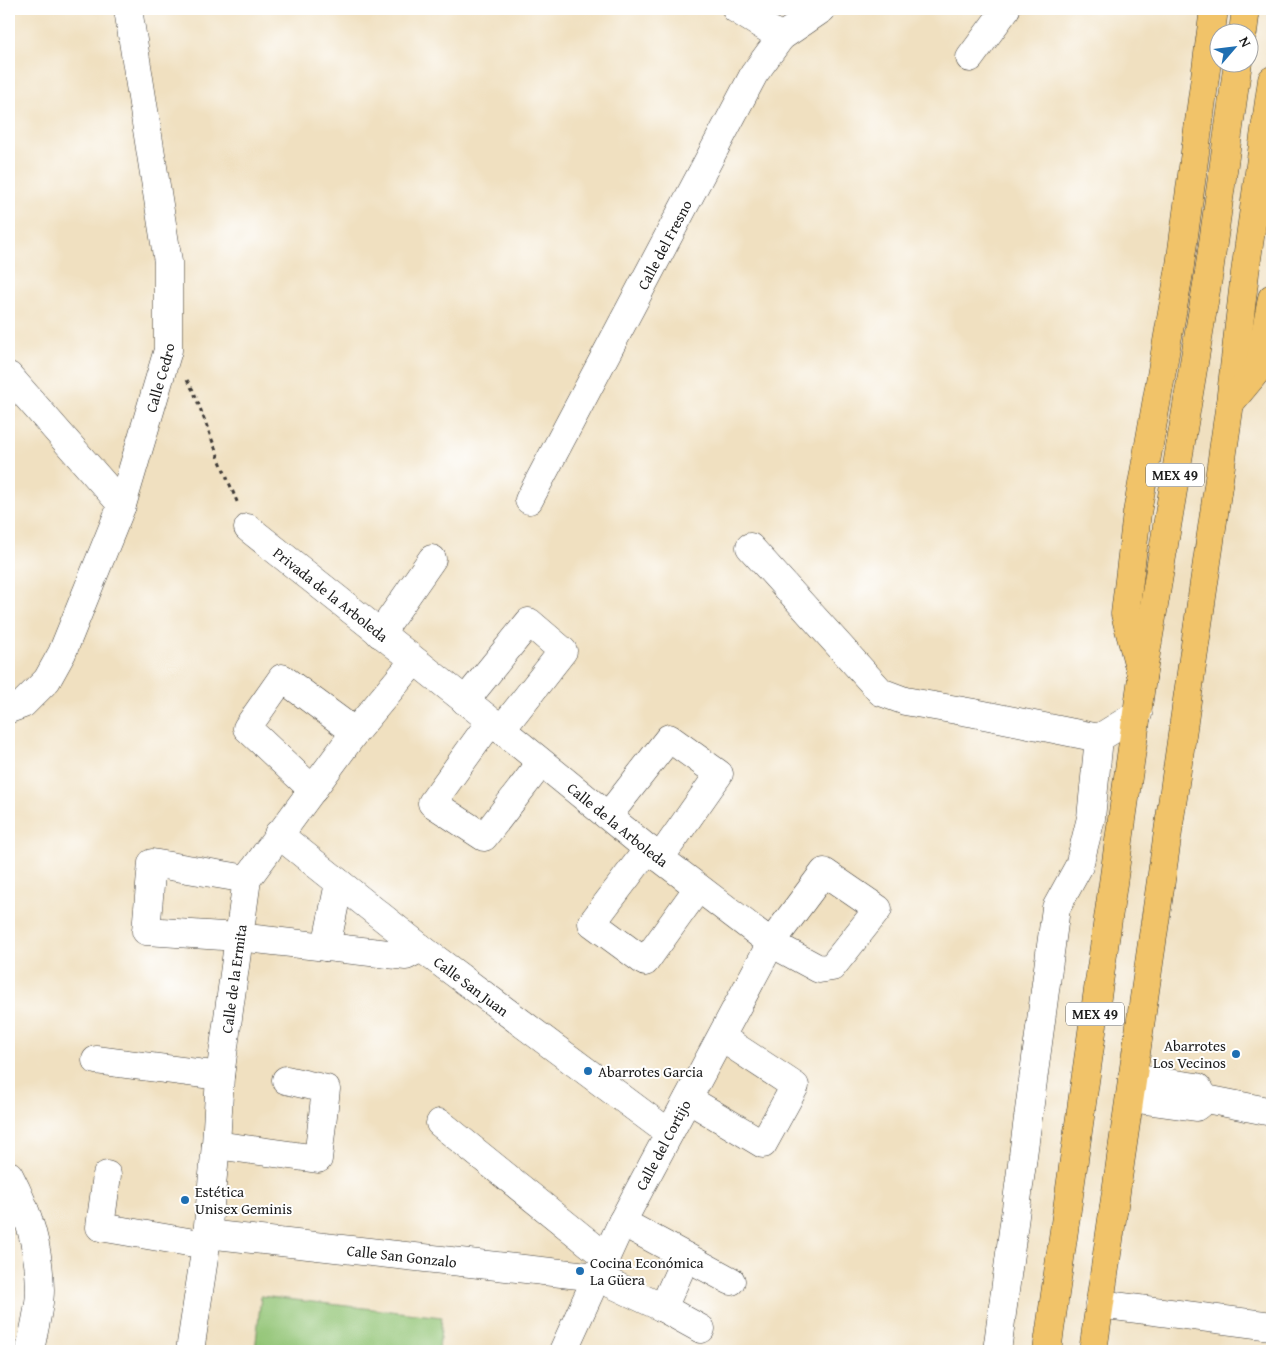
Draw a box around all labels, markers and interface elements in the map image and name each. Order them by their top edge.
north arrow [1208,22,1258,72]
text: N [1234,33,1257,51]
street label: Calle del Fresno [632,195,697,293]
street label: Calle Cedro [140,343,179,415]
road number: MEX 49 [1146,464,1204,486]
street label: Privada de la Arboleda [269,542,393,646]
street label: Calle de la Arboleda [563,777,673,871]
street label: Calle de la Ermita [215,923,251,1034]
street label: Calle San Juan [430,951,514,1021]
road number: MEX 49 [1066,1002,1124,1026]
place label: Abarrotes Los Vecinos [1153,1035,1226,1073]
marker: Abarrotes Los Vecinos [1230,1048,1242,1060]
place label: Abarrotes Garcia [598,1061,703,1082]
marker: Abarrotes Garcia [582,1065,594,1077]
street label: Calle del Cortijo [630,1096,696,1194]
place label: Estética Unisex Geminis [195,1181,292,1219]
marker: Estética Unisex Geminis [179,1194,191,1206]
street label: Calle San Gonzalo [346,1239,458,1272]
place label: Cocina Económica La Güera [590,1252,704,1290]
marker: Cocina Económica La Güera [574,1265,586,1277]

